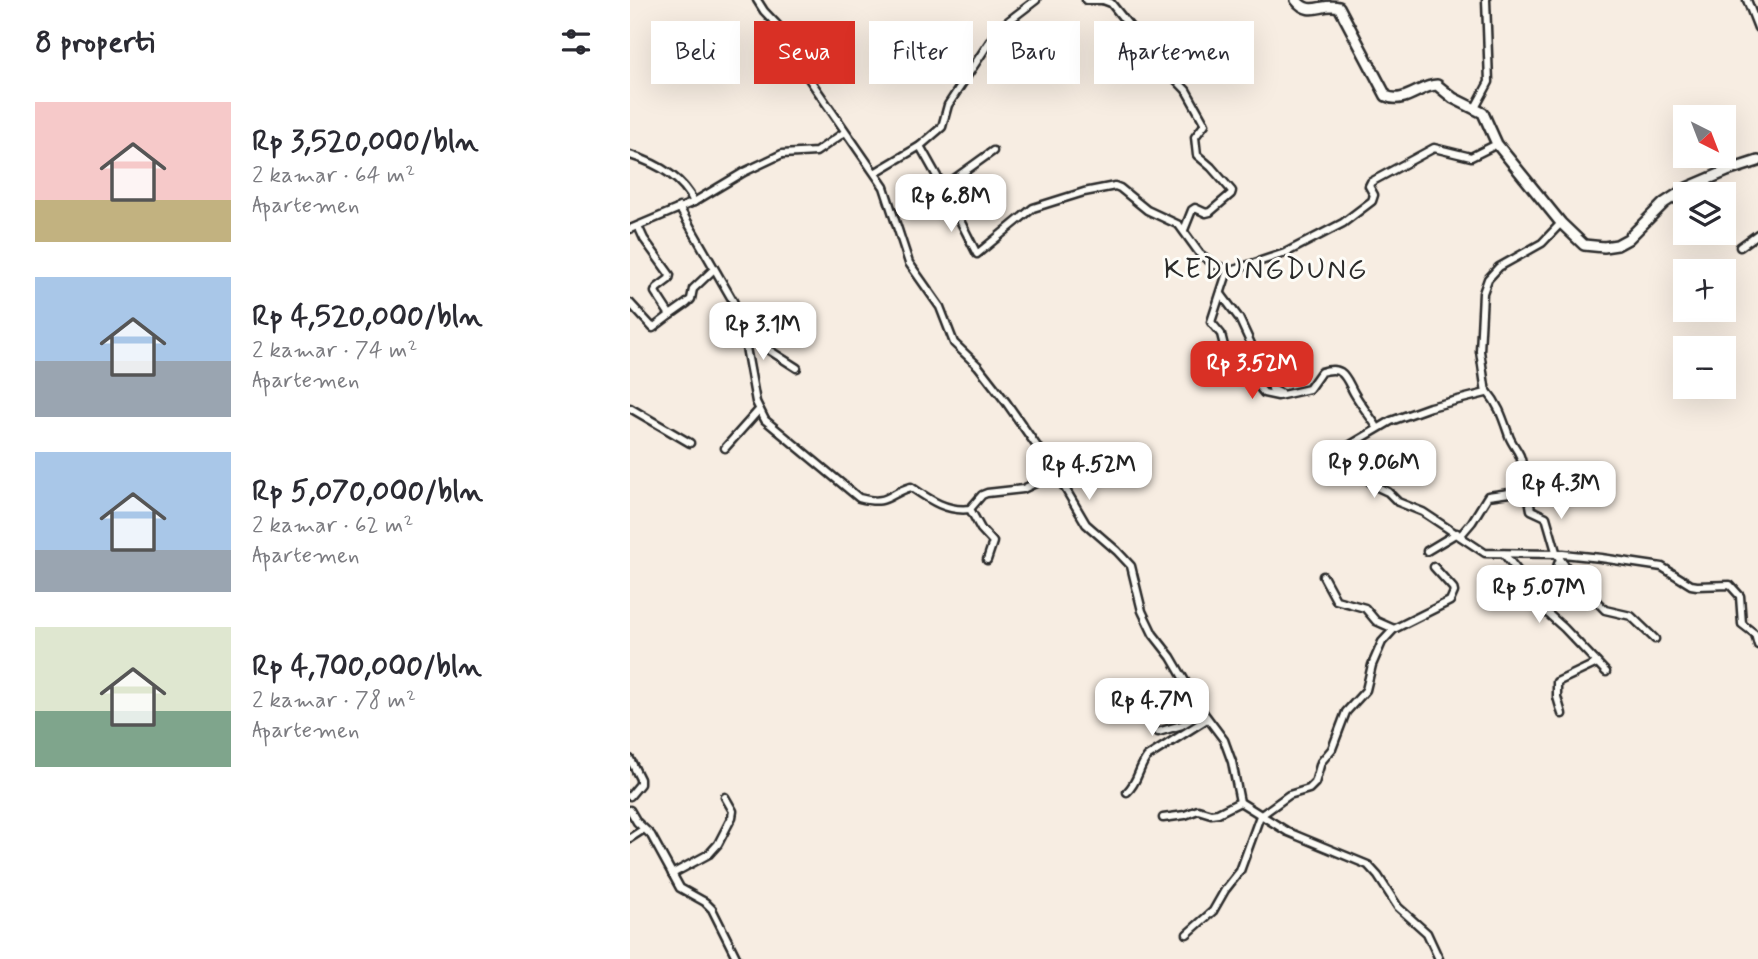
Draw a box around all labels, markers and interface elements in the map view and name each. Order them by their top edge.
chip: Beli [651,21,740,84]
chip: Sewa [754,21,855,84]
chip: Filter [869,21,973,84]
chip: Baru [987,21,1080,84]
chip: Apartemen [1094,21,1254,84]
text: 8 properti [35,23,155,62]
icon: filters [557,23,595,61]
north arrow [1673,105,1736,168]
map controls [1673,105,1736,399]
text: Rp 3,520,000/bln [252,122,479,161]
icon: home [91,130,175,214]
text: 2 kamar · 64 m² [252,161,415,191]
pin: Rp 6.8M [886,174,1016,234]
text: Rp 6.8M [911,182,991,212]
button: layers [1673,182,1736,245]
text: Apartemen [252,191,360,221]
district label: KEDUNGDUNG [1164,252,1368,289]
button: + [1673,259,1736,322]
text: Rp 4,520,000/bln [252,297,482,336]
pin: Rp 3.1M [698,302,828,362]
icon: home [91,305,175,389]
text: Rp 3.1M [725,310,801,340]
text: 2 kamar · 74 m² [252,336,417,366]
button: − [1673,336,1736,399]
pin: Rp 3.52M [1180,342,1324,401]
text: Rp 3.52M [1207,349,1298,379]
text: Apartemen [252,366,360,396]
pin: Rp 9.06M [1302,440,1446,500]
pin: Rp 4.52M [1017,442,1161,502]
text: Rp 9.06M [1328,448,1420,478]
text: Rp 4.52M [1042,450,1136,480]
pin: Rp 4.3M [1496,462,1626,521]
text: Rp 4.3M [1522,469,1600,499]
text: Rp 5,070,000/bln [252,472,483,511]
icon: home [91,480,175,564]
text: 2 kamar · 62 m² [252,511,413,541]
text: Apartemen [252,541,360,571]
pin: Rp 5.07M [1467,566,1611,625]
text: Rp 5.07M [1493,573,1585,603]
text: Rp 4,700,000/bln [252,647,482,686]
icon: home [91,655,175,739]
pin: Rp 4.7M [1087,678,1217,738]
text: 2 kamar · 78 m² [252,686,416,716]
text: Rp 4.7M [1111,686,1193,716]
text: Apartemen [252,716,360,746]

